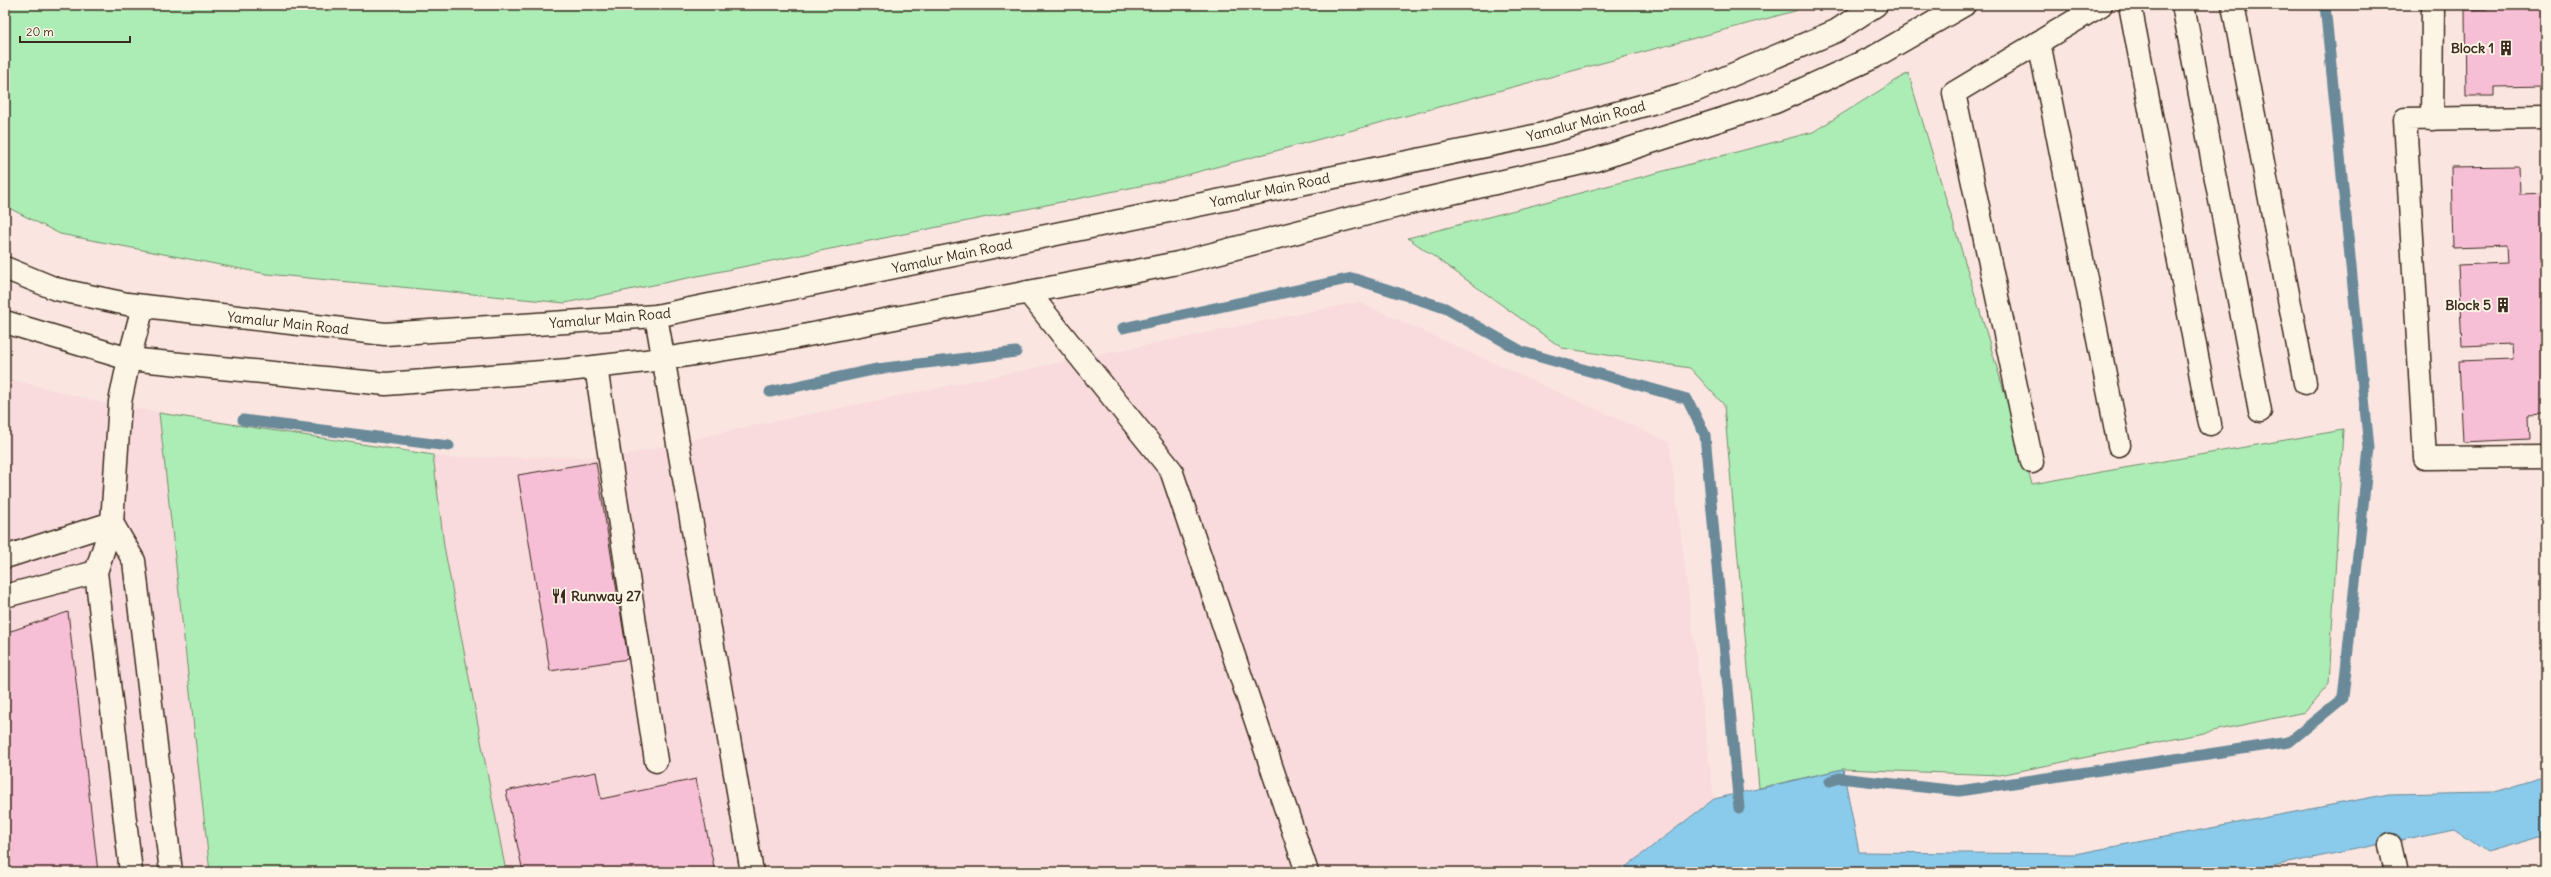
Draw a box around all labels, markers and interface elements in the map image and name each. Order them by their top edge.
scale bar [20,18,130,44]
text: 20 m [26,24,54,39]
place label: Block 1 [2451,39,2494,57]
building icon: Block 1 [2497,39,2515,57]
street label: Yamalur Main Road [1525,97,1647,145]
street label: Yamalur Main Road [1208,169,1332,211]
street label: Yamalur Main Road [890,235,1014,277]
place label: Block 5 [2445,296,2491,314]
building icon: Block 5 [2494,296,2512,314]
street label: Yamalur Main Road [548,304,672,332]
street label: Yamalur Main Road [226,308,350,338]
restaurant icon: Runway 27 [550,587,568,605]
place label: Runway 27 [571,587,641,605]

